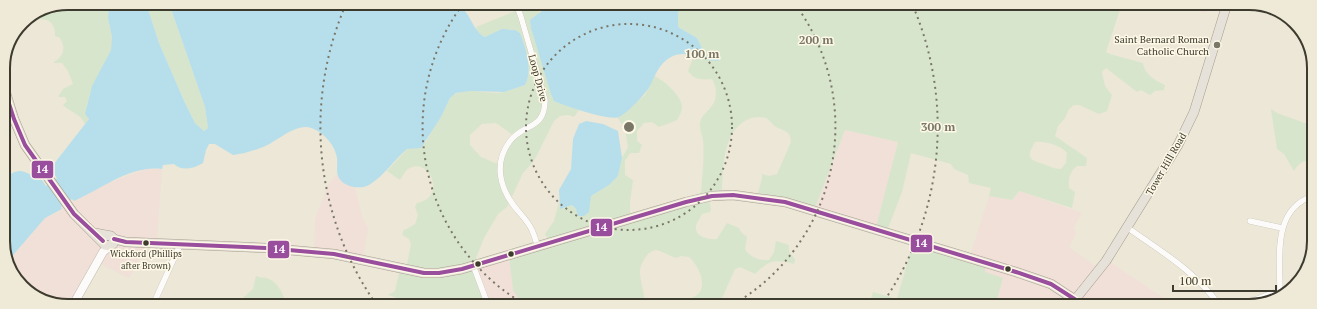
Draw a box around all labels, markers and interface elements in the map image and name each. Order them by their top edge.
text: 200 m [799,32,833,47]
place label: Saint Bernard Roman Catholic Church [1114,33,1209,58]
marker: Saint Bernard Roman Catholic Church [1212,40,1222,50]
text: 100 m [685,46,719,61]
street label: Loop Drive [525,53,551,103]
text: 300 m [921,119,955,134]
centre of rings [622,120,636,134]
street label: Tower Hill Road [1143,130,1189,198]
line badge: 14 [31,160,54,179]
text: 14 [36,162,49,176]
line badge: 14 [590,218,613,237]
text: 14 [595,220,608,234]
line badge: 14 [910,234,933,253]
text: 14 [915,236,928,250]
marker: Wickford (Phillips after Brown) [141,238,151,248]
line badge: 14 [267,240,290,259]
text: 14 [273,242,286,256]
place label: Wickford (Phillips after Brown) [110,248,182,272]
unlabelled marker [506,249,516,259]
unlabelled marker [473,259,483,269]
unlabelled marker [1003,264,1013,274]
scale bar [1173,267,1276,293]
text: 100 m [1179,273,1212,288]

